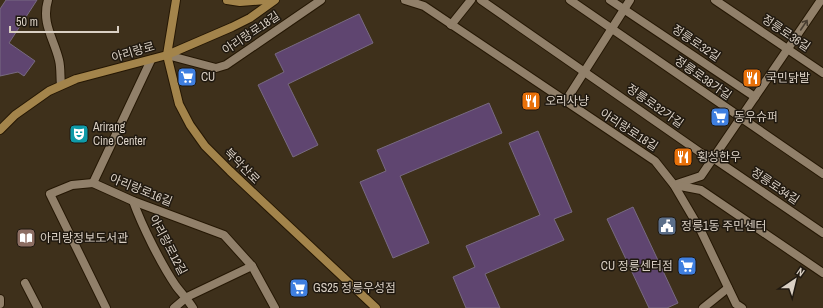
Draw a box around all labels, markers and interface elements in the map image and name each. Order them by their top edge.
scale bar [10,8,118,34]
street label: 아리랑로18길 [219,8,283,58]
street label: 정릉로36길 [759,11,813,55]
text: 50 m [16,14,38,30]
one-way arrow [800,19,808,30]
street label: 정릉로32길 [669,21,723,65]
street label: 아리랑로 [110,38,156,66]
street label: 정릉로38가길 [671,52,735,104]
supermarket icon: CU [176,66,198,88]
restaurant icon: 국민닭발 [741,67,763,89]
place label: CU [201,69,215,85]
place label: 국민닭발 [766,70,810,86]
street label: 정릉로32가길 [623,80,687,132]
restaurant icon: 오리사냥 [520,90,542,112]
place label: 오리사냥 [545,93,589,109]
street label: 아리랑로18길 [597,105,661,155]
supermarket icon: 동우슈퍼 [709,106,731,128]
place label: 동우슈퍼 [734,109,778,125]
place label: Arirang Cine Center [92,119,147,149]
theatre icon: Arirang Cine Center [68,123,90,145]
street label: 북악산로 [221,145,263,187]
restaurant icon: 횡성한우 [672,146,694,168]
place label: 횡성한우 [697,149,741,165]
street label: 정릉로34길 [748,164,802,208]
street label: 아리랑로16길 [107,170,175,210]
street label: 아리랑로12길 [145,212,191,278]
public building icon: 정릉1동 주민센터 [656,215,678,237]
place label: 정릉1동 주민센터 [681,218,767,234]
library icon: 아리랑정보도서관 [15,227,37,249]
place label: 아리랑정보도서관 [40,230,128,246]
supermarket icon: CU 정릉센터점 [676,255,698,277]
place label: CU 정릉센터점 [601,258,673,274]
north arrow [775,260,815,300]
text: N [794,264,807,279]
supermarket icon: GS25 정릉우성점 [288,277,310,299]
place label: GS25 정릉우성점 [313,280,396,296]

